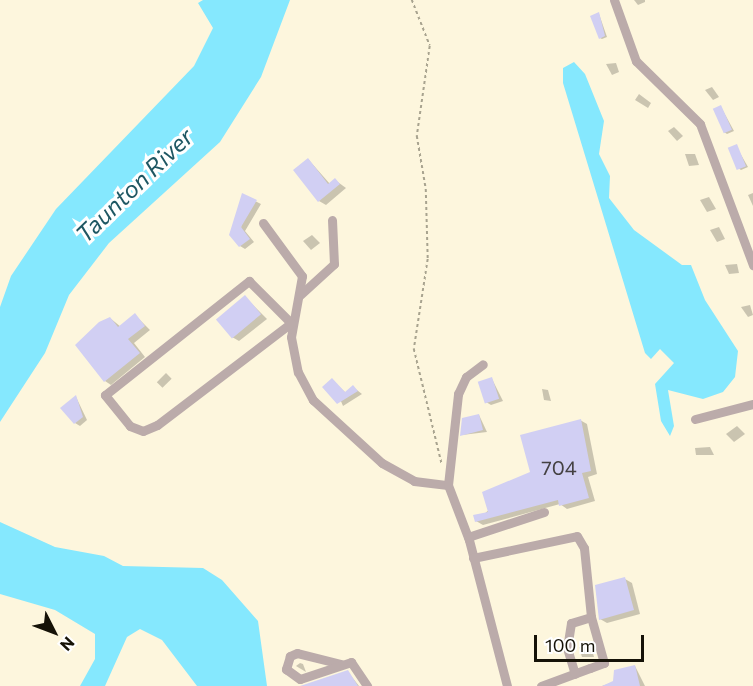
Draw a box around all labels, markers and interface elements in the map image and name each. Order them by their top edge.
water label: Taunton River [69,122,199,248]
house number: 704 [541,455,577,479]
north arrow [24,602,84,662]
scale bar [537,623,646,661]
text: N [57,634,79,655]
text: 100 m [545,634,595,656]

